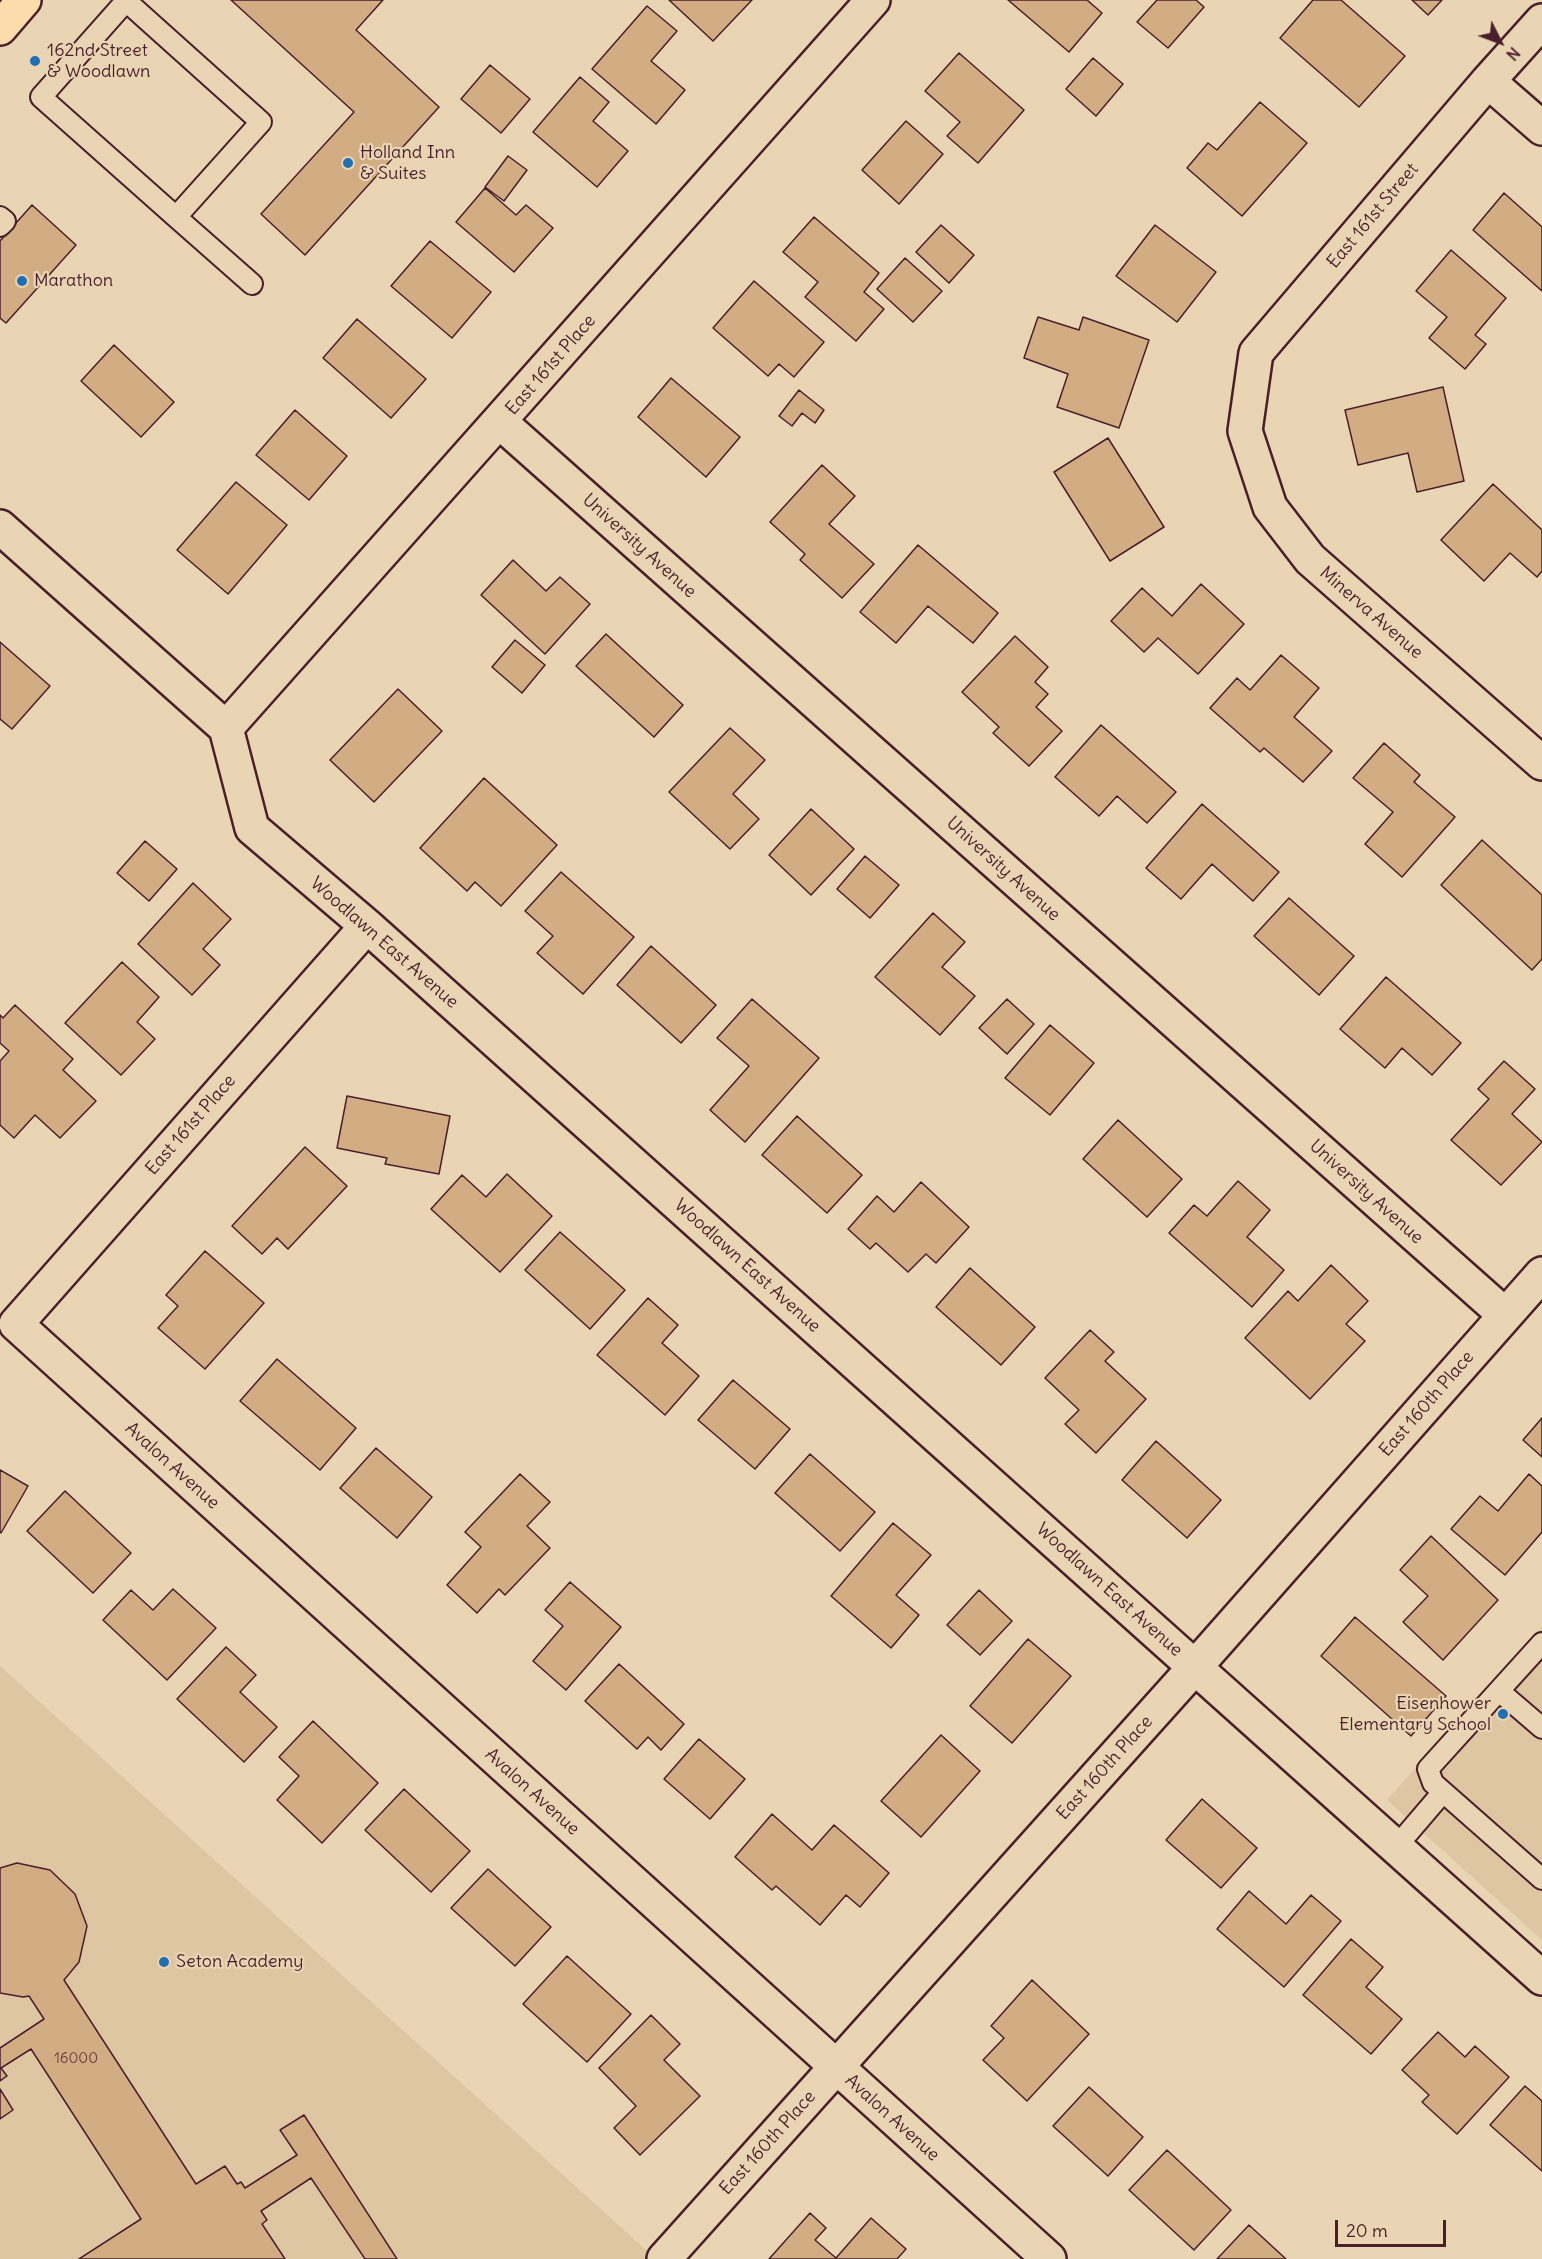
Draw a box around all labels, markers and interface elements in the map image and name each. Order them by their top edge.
north arrow [1470,12,1530,72]
place label: 162nd Street & Woodlawn [47,40,150,82]
text: N [1502,43,1525,65]
marker: 162nd Street & Woodlawn [28,54,42,68]
place label: Holland Inn & Suites [360,142,455,184]
marker: Holland Inn & Suites [341,156,355,170]
street label: East 161st Street [1323,159,1423,273]
place label: Marathon [34,270,113,292]
marker: Marathon [15,274,29,288]
street label: East 161st Place [502,310,600,420]
street label: University Avenue [578,489,700,603]
street label: Minerva Avenue [1315,562,1427,664]
street label: University Avenue [942,812,1064,926]
street label: Woodlawn East Avenue [306,873,462,1013]
street label: East 161st Place [142,1070,240,1180]
street label: University Avenue [1305,1135,1427,1249]
street label: Woodlawn East Avenue [669,1195,825,1337]
street label: East 160th Place [1375,1347,1479,1461]
street label: Avalon Avenue [120,1418,224,1514]
street label: Woodlawn East Avenue [1031,1519,1187,1661]
place label: Eisenhower Elementary School [1339,1693,1491,1736]
marker: Eisenhower Elementary School [1496,1707,1510,1721]
street label: East 160th Place [1053,1711,1157,1825]
street label: Avalon Avenue [480,1744,584,1840]
place label: Seton Academy [176,1951,303,1973]
marker: Seton Academy [157,1955,171,1969]
house number: 16000 [54,2050,98,2068]
street label: Avalon Avenue [840,2070,944,2166]
street label: East 160th Place [716,2086,820,2200]
scale bar [1338,2208,1449,2246]
text: 20 m [1346,2219,1388,2242]

